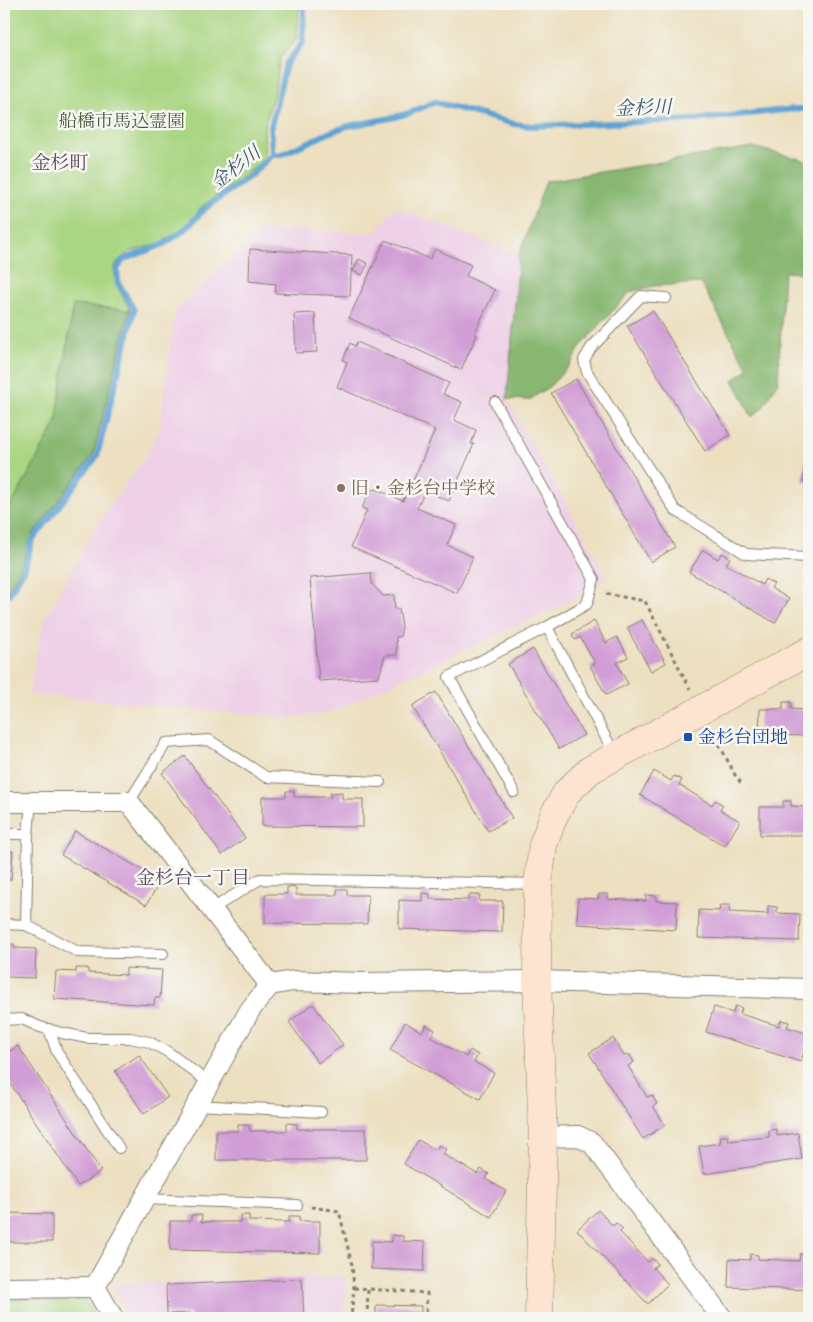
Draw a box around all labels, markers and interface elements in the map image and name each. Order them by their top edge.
water label: 金杉川 [614,95,674,123]
park label: 船橋市馬込霊園 [59,110,185,135]
water label: 金杉川 [206,140,268,196]
district label: 金杉町 [31,151,89,177]
place label: 旧・金杉台中学校 [351,477,495,502]
marker: 旧・金杉台中学校 [335,482,347,494]
place label: 金杉台団地 [698,726,788,751]
marker: 金杉台団地 [682,731,694,743]
district label: 金杉台一丁目 [136,866,250,892]

